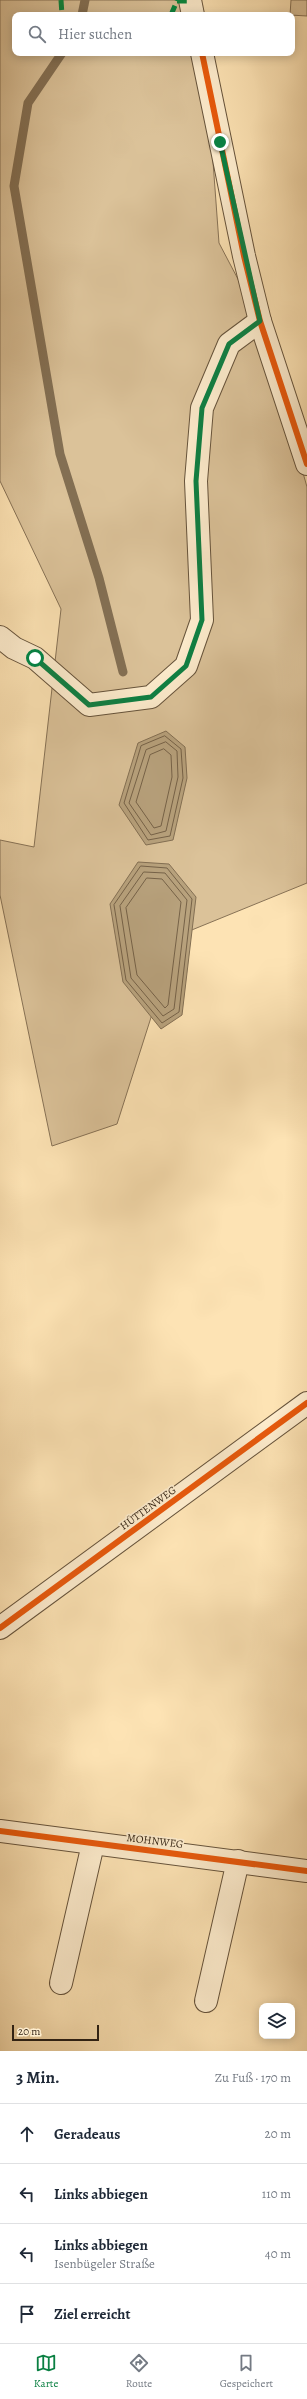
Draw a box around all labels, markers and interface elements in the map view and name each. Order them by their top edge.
search box [12,12,295,56]
icon: search [26,23,48,45]
text: Hier suchen [58,24,132,44]
route end [211,133,229,151]
route start [26,649,44,667]
street label: HÜTTENWEG [117,1482,179,1534]
street label: MOHNWEG [126,1830,184,1852]
map controls [259,2003,295,2039]
button: layers [259,2003,295,2039]
scale bar [12,2023,99,2042]
text: 20 m [18,2024,40,2039]
text: 3 Min. [16,2066,60,2089]
text: Zu Fuß · 170 m [215,2069,291,2086]
icon: ahead [16,2123,38,2145]
text: Geradeaus [54,2124,120,2144]
text: 20 m [265,2125,291,2142]
icon: left [16,2183,38,2205]
text: Links abbiegen [54,2184,148,2204]
text: 110 m [262,2185,291,2202]
text: Links abbiegen [54,2235,148,2255]
icon: left [16,2243,38,2265]
text: 40 m [265,2245,291,2262]
text: Isenbügeler Straße [54,2255,155,2272]
icon: arrive [16,2303,38,2325]
text: Ziel erreicht [54,2304,130,2324]
tab: Karte [34,2352,58,2391]
tab: Route [126,2352,152,2391]
tab: Gespeichert [220,2352,273,2391]

